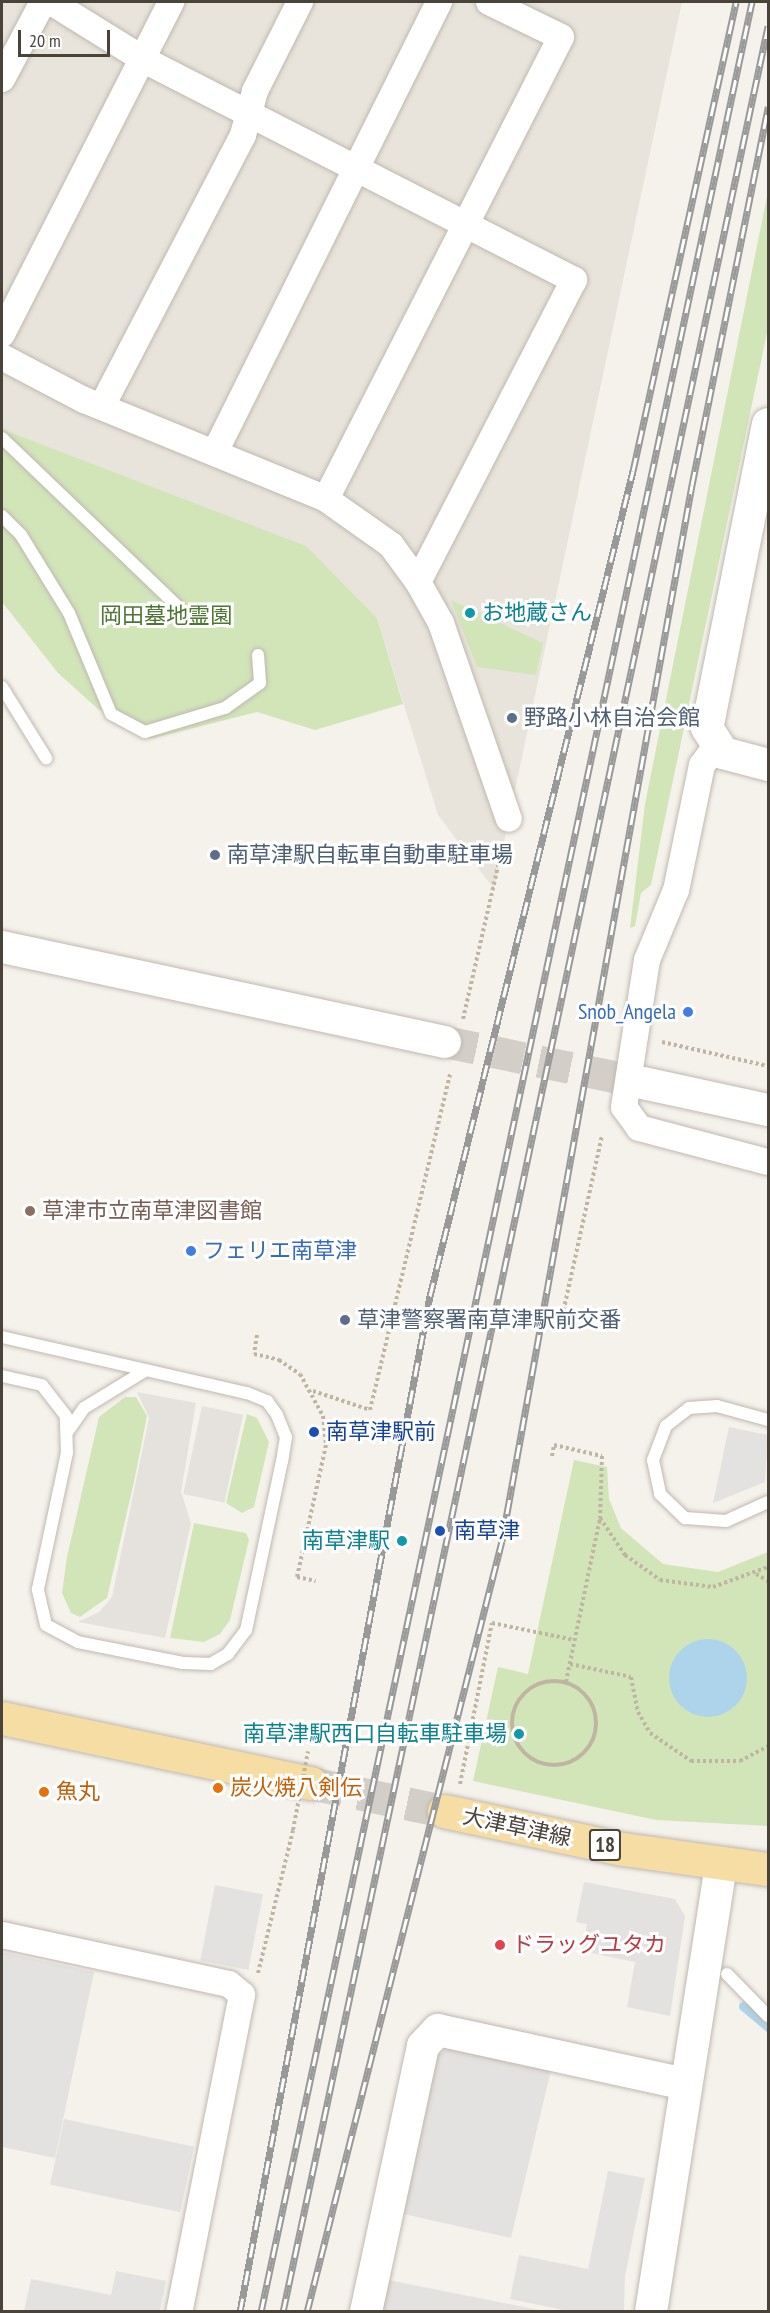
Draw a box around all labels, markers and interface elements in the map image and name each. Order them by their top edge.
scale bar [21,18,112,56]
text: 20 m [29,29,61,52]
place label: お地蔵さん [482,600,592,626]
park label: 岡田墓地霊園 [100,603,232,629]
marker: お地蔵さん [463,606,477,620]
place label: 野路小林自治会館 [524,705,700,731]
marker: 野路小林自治会館 [505,711,519,725]
place label: 南草津駅自転車自動車駐車場 [227,842,513,868]
marker: 南草津駅自転車自動車駐車場 [208,848,222,862]
place label: Snob_Angela [578,999,676,1025]
marker: Snob_Angela [681,1005,695,1019]
place label: 草津市立南草津図書館 [42,1198,262,1224]
marker: 草津市立南草津図書館 [23,1204,37,1218]
place label: フェリエ南草津 [203,1238,357,1264]
marker: フェリエ南草津 [184,1244,198,1258]
place label: 草津警察署南草津駅前交番 [357,1307,621,1333]
marker: 草津警察署南草津駅前交番 [338,1313,352,1327]
place label: 南草津駅前 [326,1419,436,1445]
marker: 南草津駅前 [307,1425,321,1439]
place label: 南草津 [454,1518,520,1544]
marker: 南草津 [431,1522,449,1540]
place label: 南草津駅 [302,1528,390,1554]
marker: 南草津駅 [395,1534,409,1548]
place label: 南草津駅西口自転車駐車場 [243,1721,507,1747]
marker: 南草津駅西口自転車駐車場 [512,1727,526,1741]
place label: 炭火焼八剣伝 [230,1775,362,1801]
place label: 魚丸 [56,1779,100,1805]
marker: 炭火焼八剣伝 [211,1781,225,1795]
marker: 魚丸 [37,1785,51,1799]
street label: 大津草津線 [460,1803,574,1851]
road number: 18 [588,1827,622,1863]
place label: ドラッグユタカ [512,1932,666,1958]
marker: ドラッグユタカ [493,1938,507,1952]

